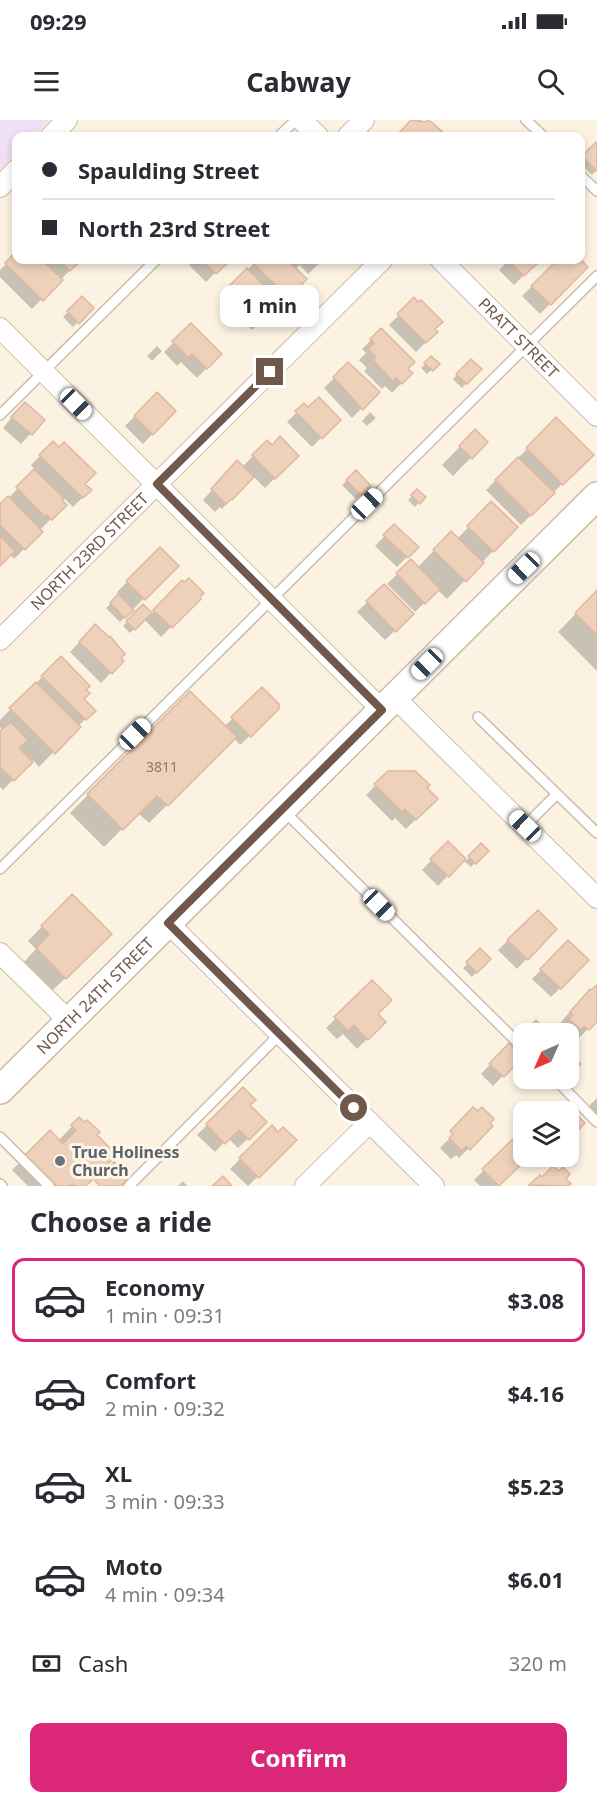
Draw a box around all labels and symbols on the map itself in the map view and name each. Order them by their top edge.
callout: 1 min [220,285,320,327]
street label: PRATT STREET [474,293,564,383]
route end [256,358,283,385]
car [57,385,95,423]
car [348,485,386,523]
street label: NORTH 23RD STREET [26,488,153,615]
car [505,549,543,587]
car [408,645,446,683]
car [116,715,154,753]
house number: 3811 [146,757,178,776]
car [506,807,544,845]
car [360,886,398,924]
street label: NORTH 24TH STREET [32,932,159,1059]
north arrow [513,1023,579,1089]
route start [340,1094,367,1121]
place label: True Holiness Church [72,1141,180,1181]
marker: True Holiness Church [53,1154,67,1168]

